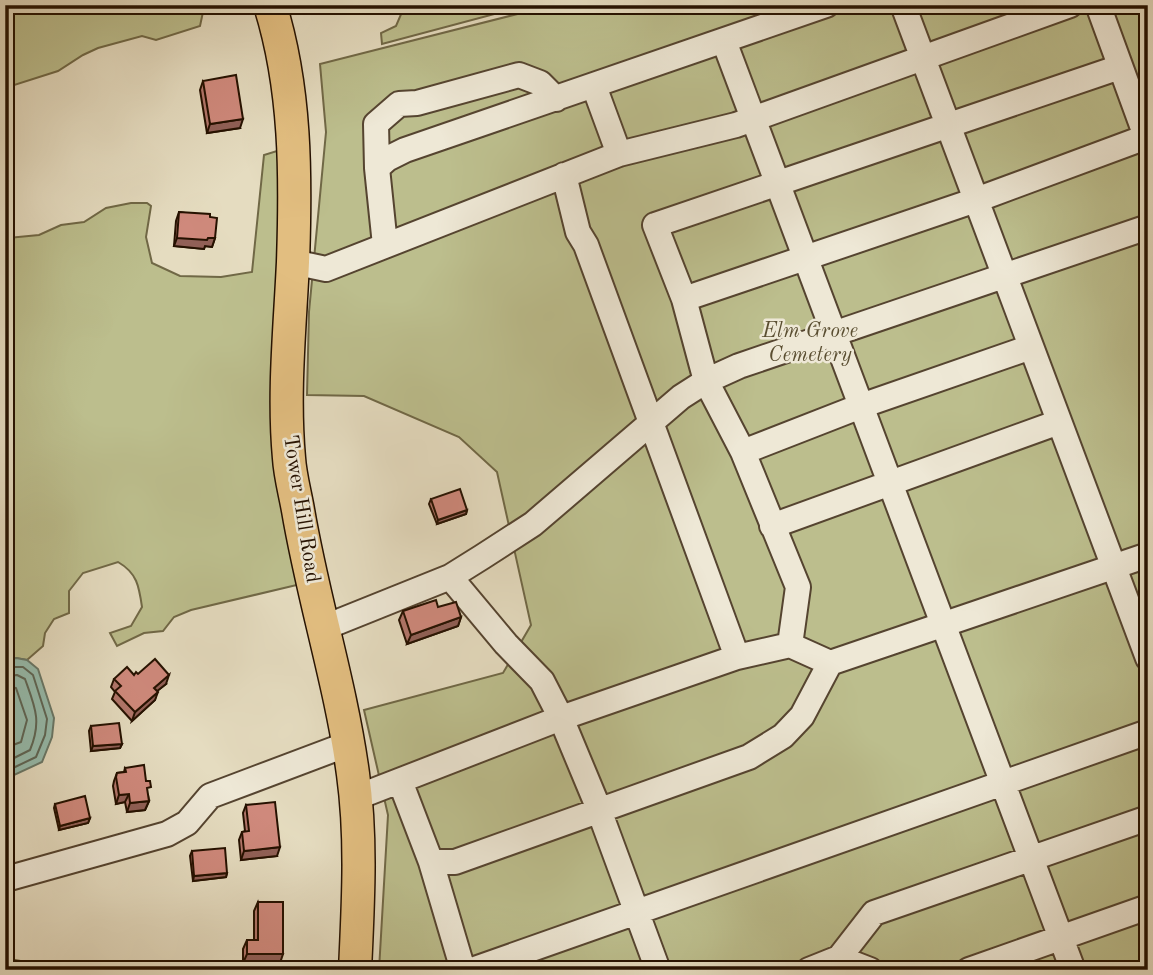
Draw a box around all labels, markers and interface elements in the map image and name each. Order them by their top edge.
park label: Elm Grove Cemetery [761,321,858,366]
street label: Tower Hill Road [279,434,323,584]

